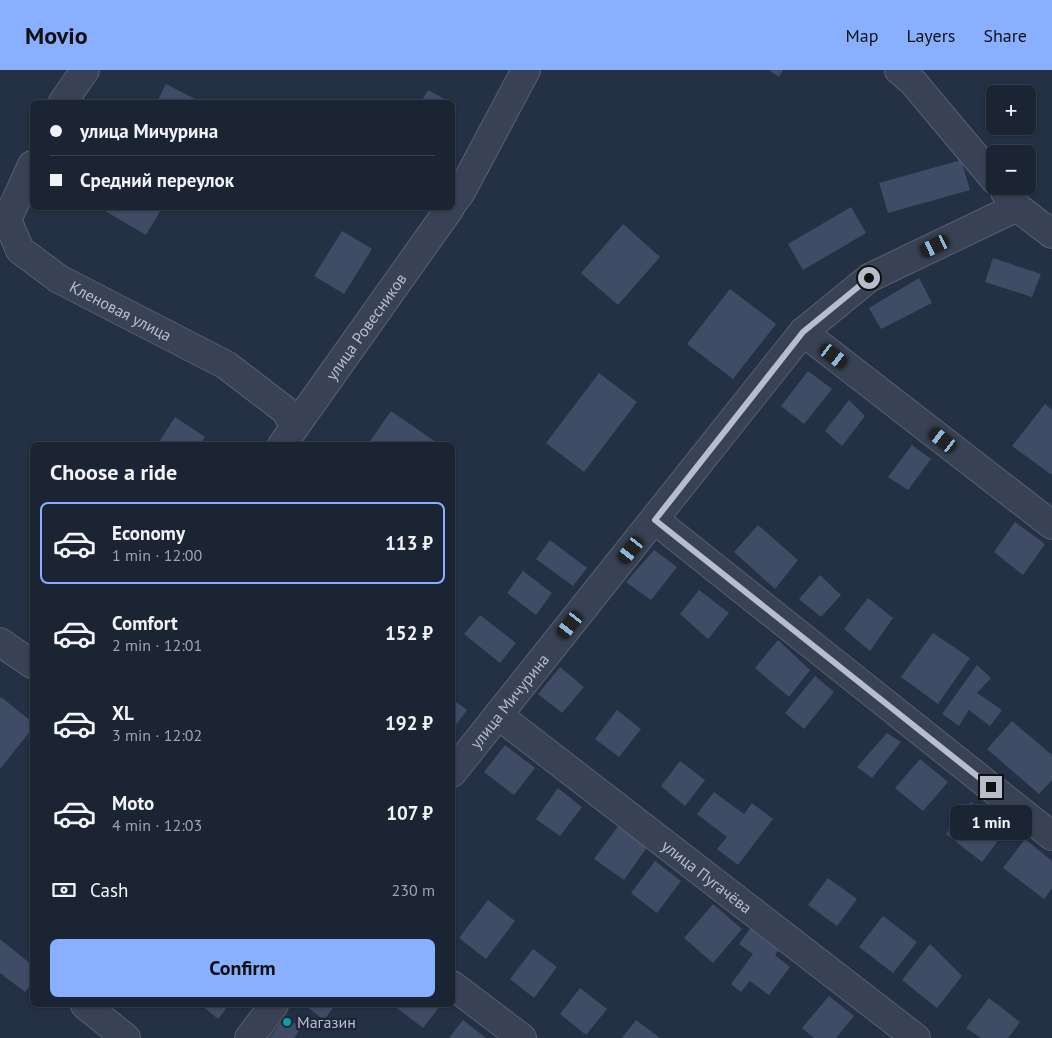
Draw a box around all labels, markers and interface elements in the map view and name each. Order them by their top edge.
text: Movio [25,20,88,51]
text: Map [846,24,878,47]
text: Layers [906,24,955,47]
text: Share [983,24,1027,47]
map controls [986,85,1036,195]
button: + [986,85,1036,135]
text: улица Мичурина [80,119,218,143]
button: − [986,145,1036,195]
text: Средний переулок [80,168,234,192]
car [918,233,951,259]
route start [858,267,880,289]
street label: улица Ровесников [321,269,411,384]
street label: Кленовая улица [66,276,175,345]
car [817,341,850,371]
car [926,425,959,455]
text: Choose a ride [50,458,177,486]
icon: car [52,521,97,566]
text: Economy [112,521,185,545]
text: 113 ₽ [385,531,433,555]
car [615,534,646,566]
text: 1 min · 12:00 [112,545,202,565]
car [554,609,585,641]
icon: car [52,611,97,656]
text: Comfort [112,611,178,635]
text: 152 ₽ [385,621,433,645]
text: 2 min · 12:01 [112,635,202,655]
street label: улица Мичурина [465,650,553,753]
icon: car [52,701,97,746]
text: XL [112,701,134,725]
text: 192 ₽ [385,711,433,735]
text: 3 min · 12:02 [112,725,202,745]
route end [980,776,1002,798]
icon: car [52,791,97,836]
text: Moto [112,791,154,815]
text: 107 ₽ [386,801,433,825]
callout: 1 min [950,804,1032,840]
text: 1 min [971,812,1011,832]
text: 4 min · 12:03 [112,815,202,835]
street label: улица Пугачёва [658,835,756,918]
icon: cash [50,876,78,904]
text: Cash [90,878,128,902]
text: 230 m [392,880,435,900]
button: Confirm [50,939,435,997]
place label: Магазин [297,1012,356,1032]
marker: Магазин [281,1016,293,1028]

